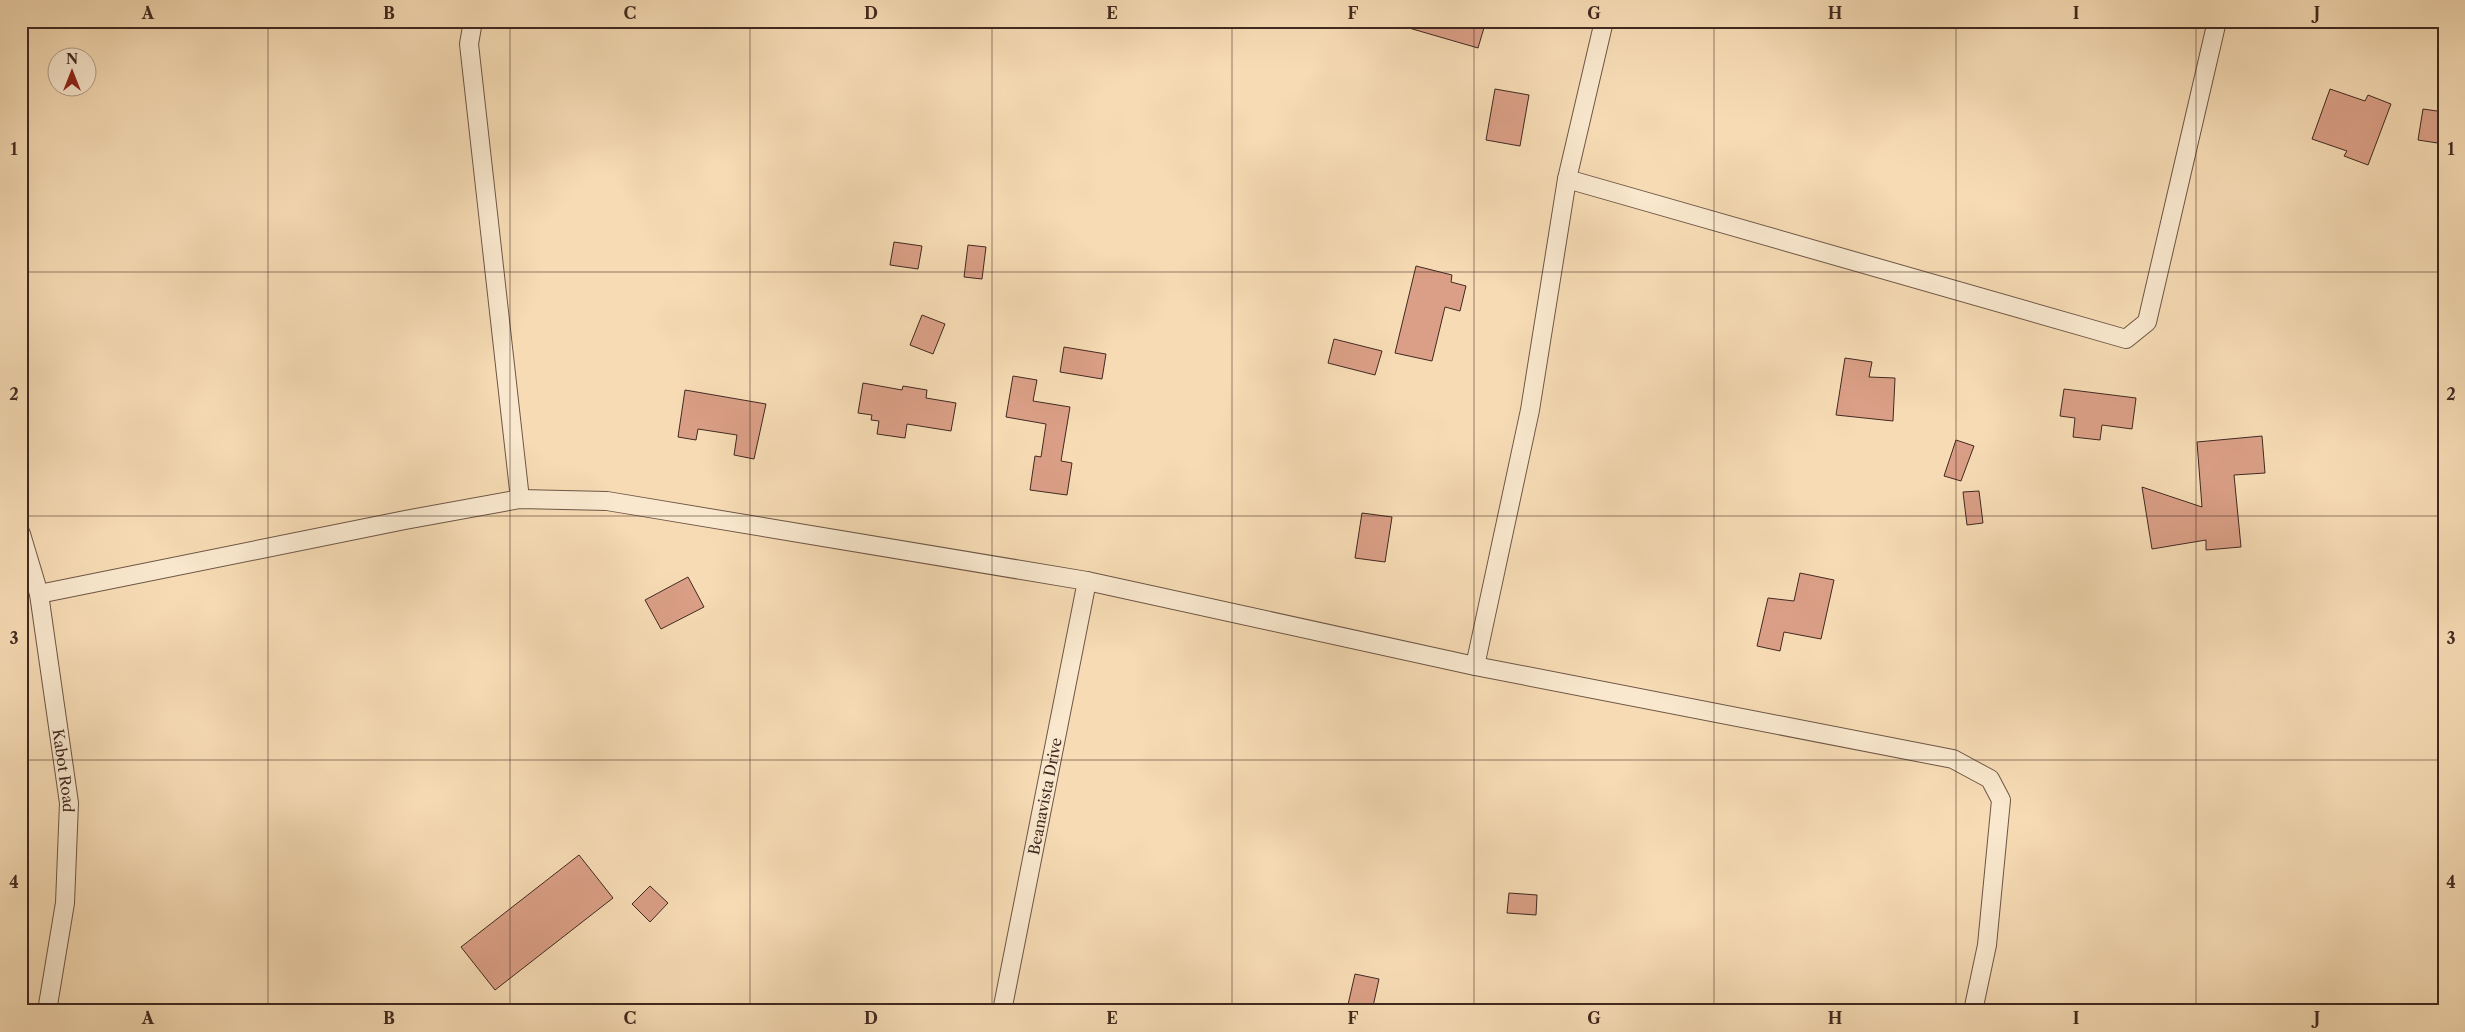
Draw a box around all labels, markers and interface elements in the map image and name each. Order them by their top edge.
text: A [141,3,155,23]
text: B [383,3,395,23]
text: C [624,3,636,23]
text: D [864,3,878,23]
text: E [1106,3,1118,23]
text: F [1348,3,1359,23]
text: G [1587,3,1601,23]
text: H [1828,3,1842,23]
text: I [2073,3,2080,23]
text: J [2311,3,2320,23]
north arrow [48,48,98,98]
text: N [66,50,78,68]
text: 1 [10,139,18,159]
text: 1 [2447,139,2455,159]
text: 2 [9,384,19,404]
text: 2 [2446,384,2456,404]
text: 3 [9,628,19,648]
text: 3 [2446,628,2456,648]
street label: Kabot Road [49,727,78,813]
street label: Beanavista Drive [1024,736,1065,856]
text: 4 [9,872,19,892]
text: 4 [2446,872,2456,892]
text: A [141,1008,155,1028]
text: B [383,1008,395,1028]
text: C [624,1008,636,1028]
text: D [864,1008,878,1028]
text: E [1106,1008,1118,1028]
text: F [1348,1008,1359,1028]
text: G [1587,1008,1601,1028]
text: H [1828,1008,1842,1028]
text: I [2073,1008,2080,1028]
text: J [2311,1008,2320,1028]

